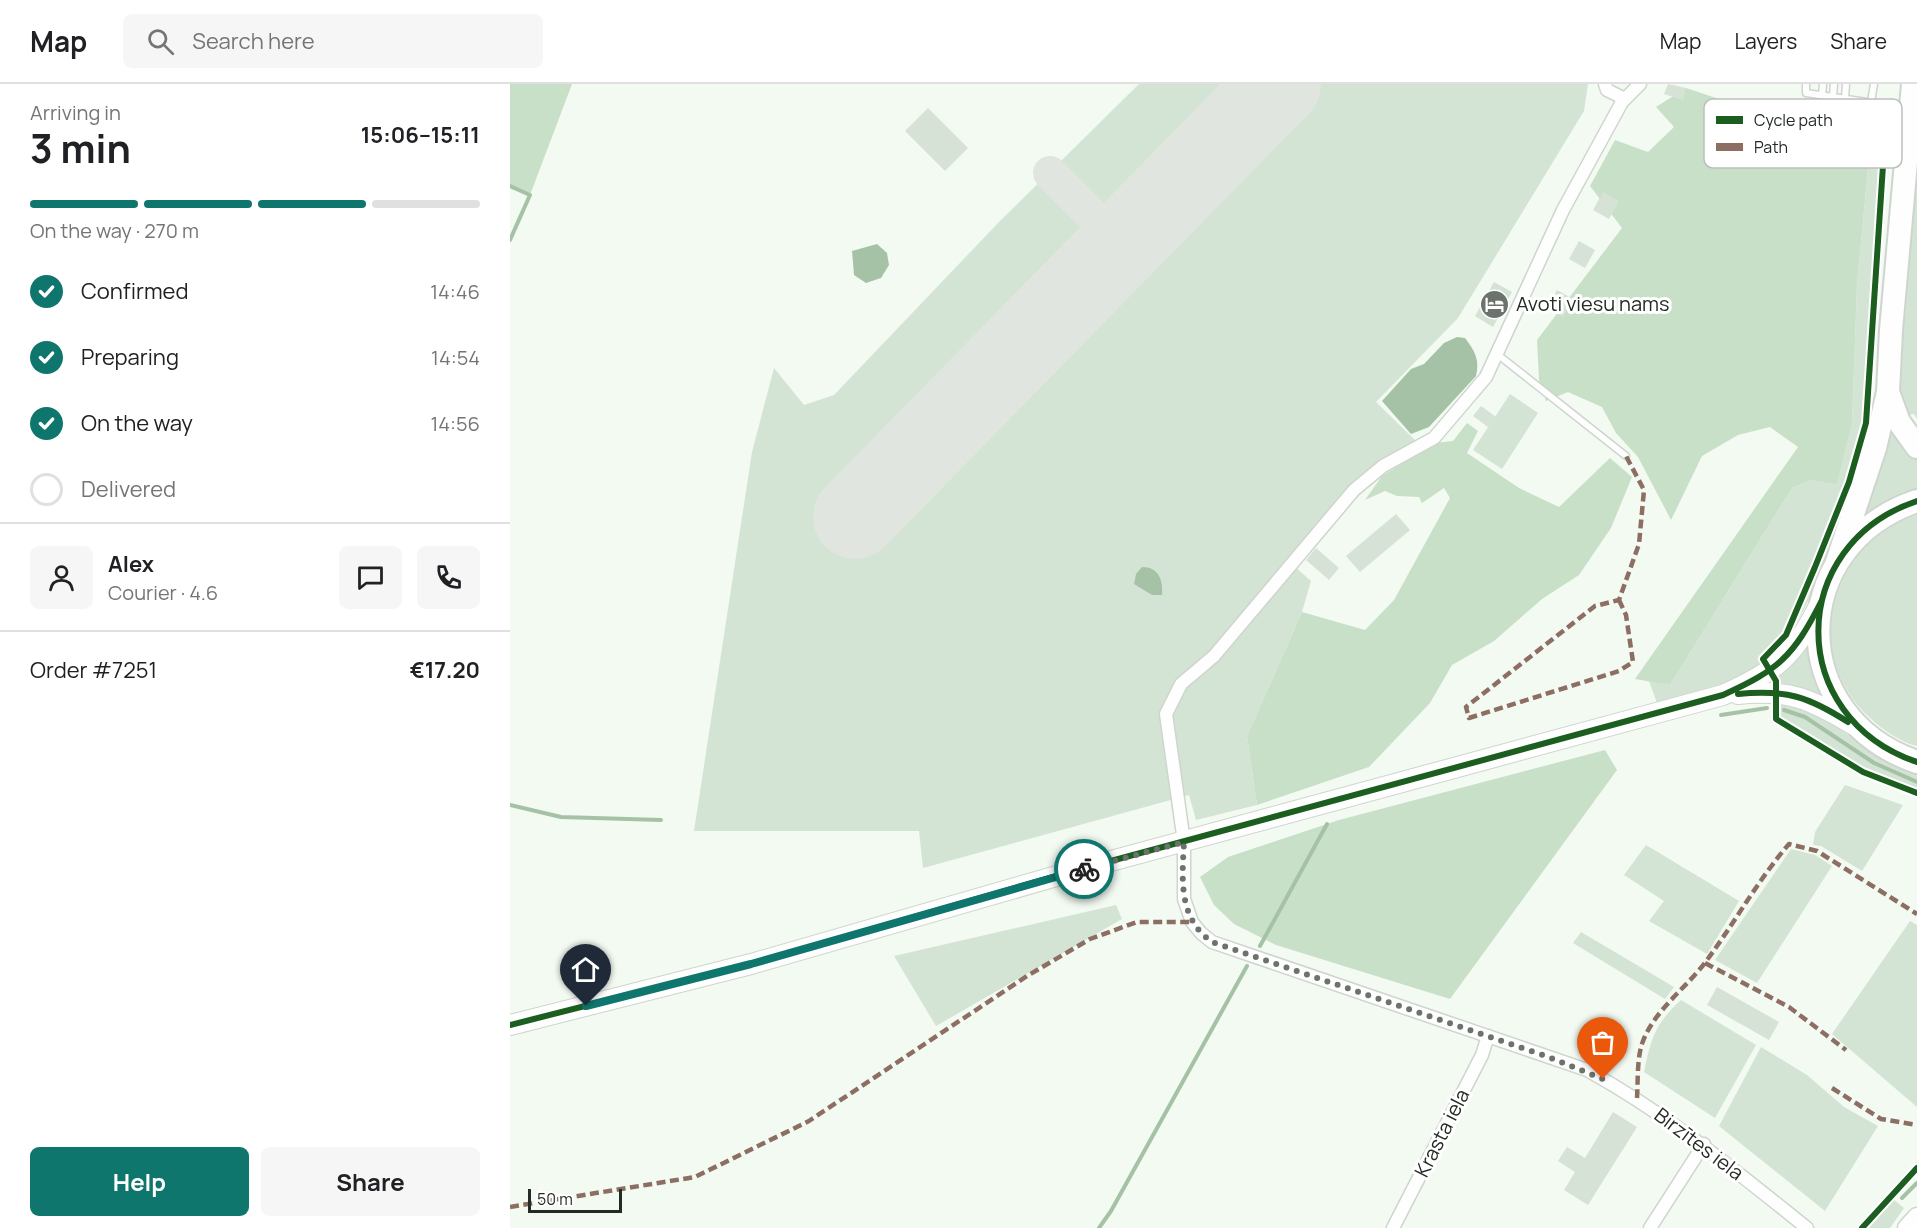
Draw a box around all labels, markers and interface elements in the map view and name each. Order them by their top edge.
search box [123,14,543,68]
text: Map [30,22,87,60]
icon: search [144,25,177,58]
text: Search here [192,26,315,56]
text: Map [1660,27,1701,55]
text: Layers [1734,27,1797,55]
text: Share [1830,27,1887,55]
text: Arriving in [30,99,121,126]
legend [1704,99,1902,168]
text: Cycle path [1754,109,1833,131]
text: 15:06–15:11 [361,120,480,150]
text: 3 min [30,121,131,175]
text: Path [1754,136,1788,158]
text: On the way · 270 m [30,217,199,244]
icon: check [30,275,63,308]
text: Confirmed [81,276,189,306]
text: 14:46 [430,278,480,305]
hotel icon: Avoti viesu nams [1479,288,1511,320]
place label: Avoti viesu nams [1516,290,1670,317]
icon: check [30,341,63,374]
text: Preparing [81,342,179,372]
text: 14:54 [431,344,480,371]
icon: check [30,407,63,440]
text: On the way [81,408,193,438]
text: 14:56 [430,410,480,437]
text: Delivered [81,474,176,504]
button: person [30,546,93,609]
button: chat [339,546,402,609]
button: phone [417,546,480,609]
text: Alex [108,549,154,579]
text: Courier · 4.6 [108,579,218,606]
text: Order #7251 [30,655,157,685]
text: €17.20 [410,655,480,685]
courier [1054,839,1114,899]
icon: bike [1068,853,1101,886]
pin [560,944,611,1006]
icon: home [569,953,602,986]
pin [1577,1017,1628,1079]
icon: bag [1586,1026,1619,1059]
street label: Krasta iela [1408,1084,1475,1181]
street label: Birzītes iela [1649,1101,1749,1186]
button: Help [30,1147,249,1216]
button: Share [261,1147,480,1216]
scale bar [528,1186,622,1214]
text: 50 m [537,1188,573,1210]

